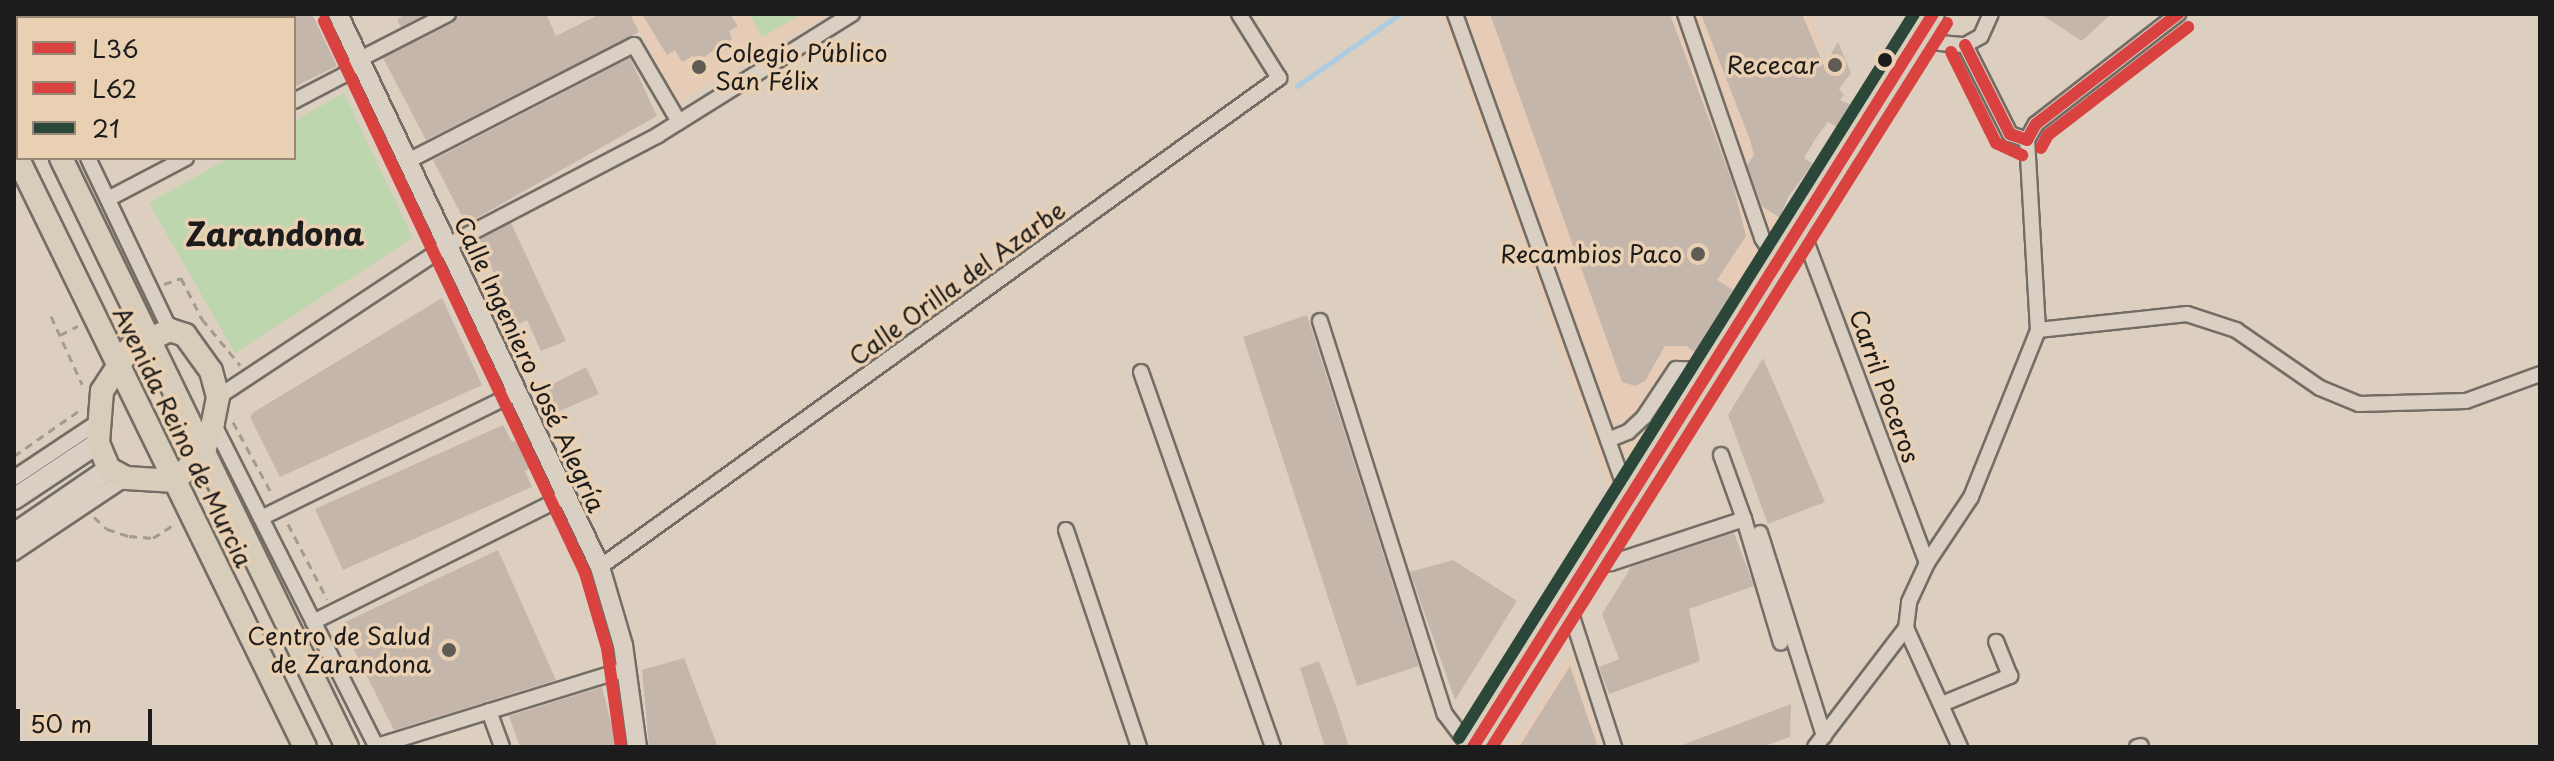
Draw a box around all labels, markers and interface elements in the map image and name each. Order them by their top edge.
legend [16,16,296,160]
text: L36 [92,30,139,66]
place label: Colegio Público San Félix [715,39,889,95]
place label: Rececar [1727,51,1819,79]
unlabelled marker [1877,52,1893,68]
marker: Rececar [1826,56,1844,74]
marker: Colegio Público San Félix [690,58,708,76]
text: L62 [92,70,137,106]
text: 21 [92,110,120,146]
street label: Calle Orilla del Azarbe [843,194,1071,372]
street label: Calle Ingeniero José Alegría [449,212,611,516]
district label: Zarandona [186,214,364,252]
place label: Recambios Paco [1499,240,1682,268]
marker: Recambios Paco [1689,245,1707,263]
street label: Avenida Reino de Murcia [107,302,259,572]
street label: Carril Poceros [1844,305,1926,467]
place label: Centro de Salud de Zarandona [245,622,431,678]
marker: Centro de Salud de Zarandona [438,639,460,661]
scale bar [20,693,156,743]
text: 50 m [30,705,92,741]

